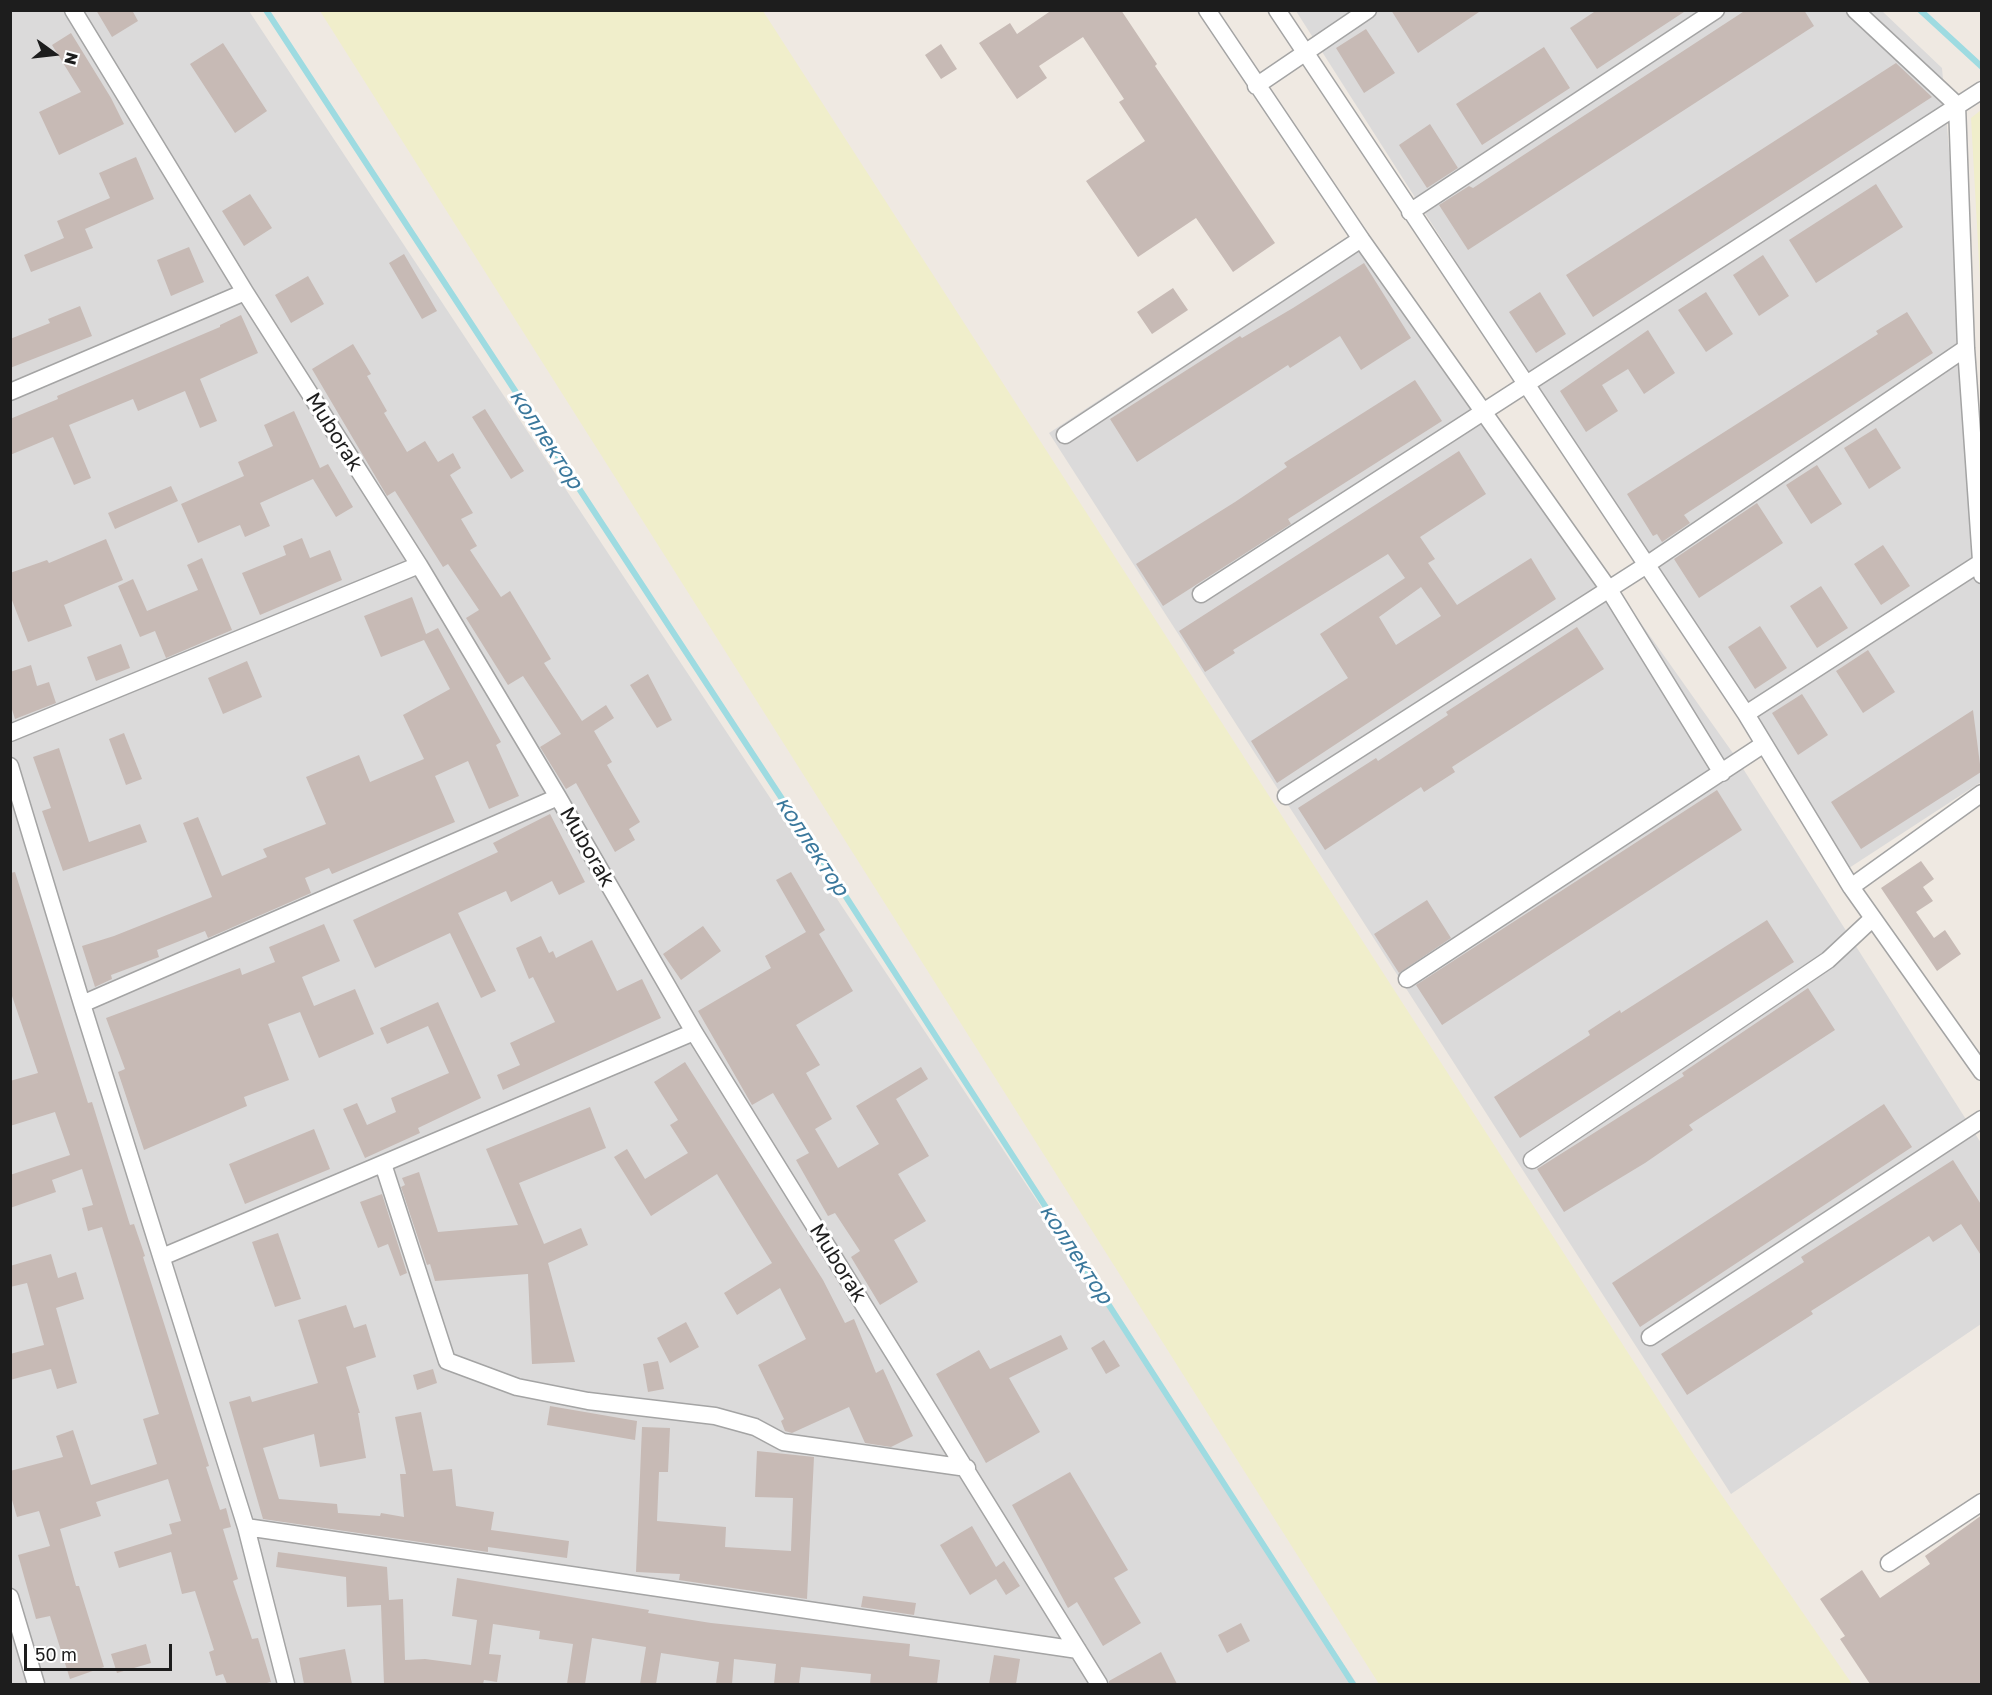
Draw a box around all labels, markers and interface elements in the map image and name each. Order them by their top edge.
north arrow [24,24,84,84]
text: N [60,50,83,67]
water label: коллектор [504,384,588,494]
street label: Muborak [300,388,368,476]
water label: коллектор [770,791,854,901]
street label: Muborak [554,803,620,891]
water label: коллектор [1034,1199,1118,1309]
street label: Muborak [804,1219,872,1307]
scale bar [27,1632,176,1670]
text: 50 m [35,1643,77,1665]

